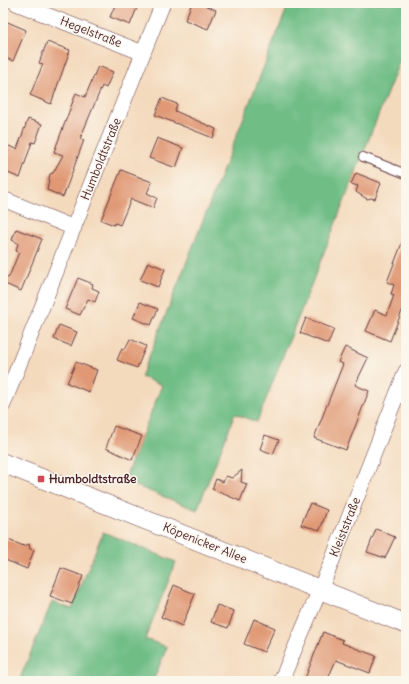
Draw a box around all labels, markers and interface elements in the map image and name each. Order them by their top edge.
street label: Hegelstraße [58,13,124,50]
street label: Humboldtstraße [77,115,124,202]
place label: Humboldtstraße [49,471,137,486]
marker: Humboldtstraße [36,474,46,484]
street label: Kleiststraße [326,495,363,559]
street label: Köpenicker Allee [161,519,249,566]

